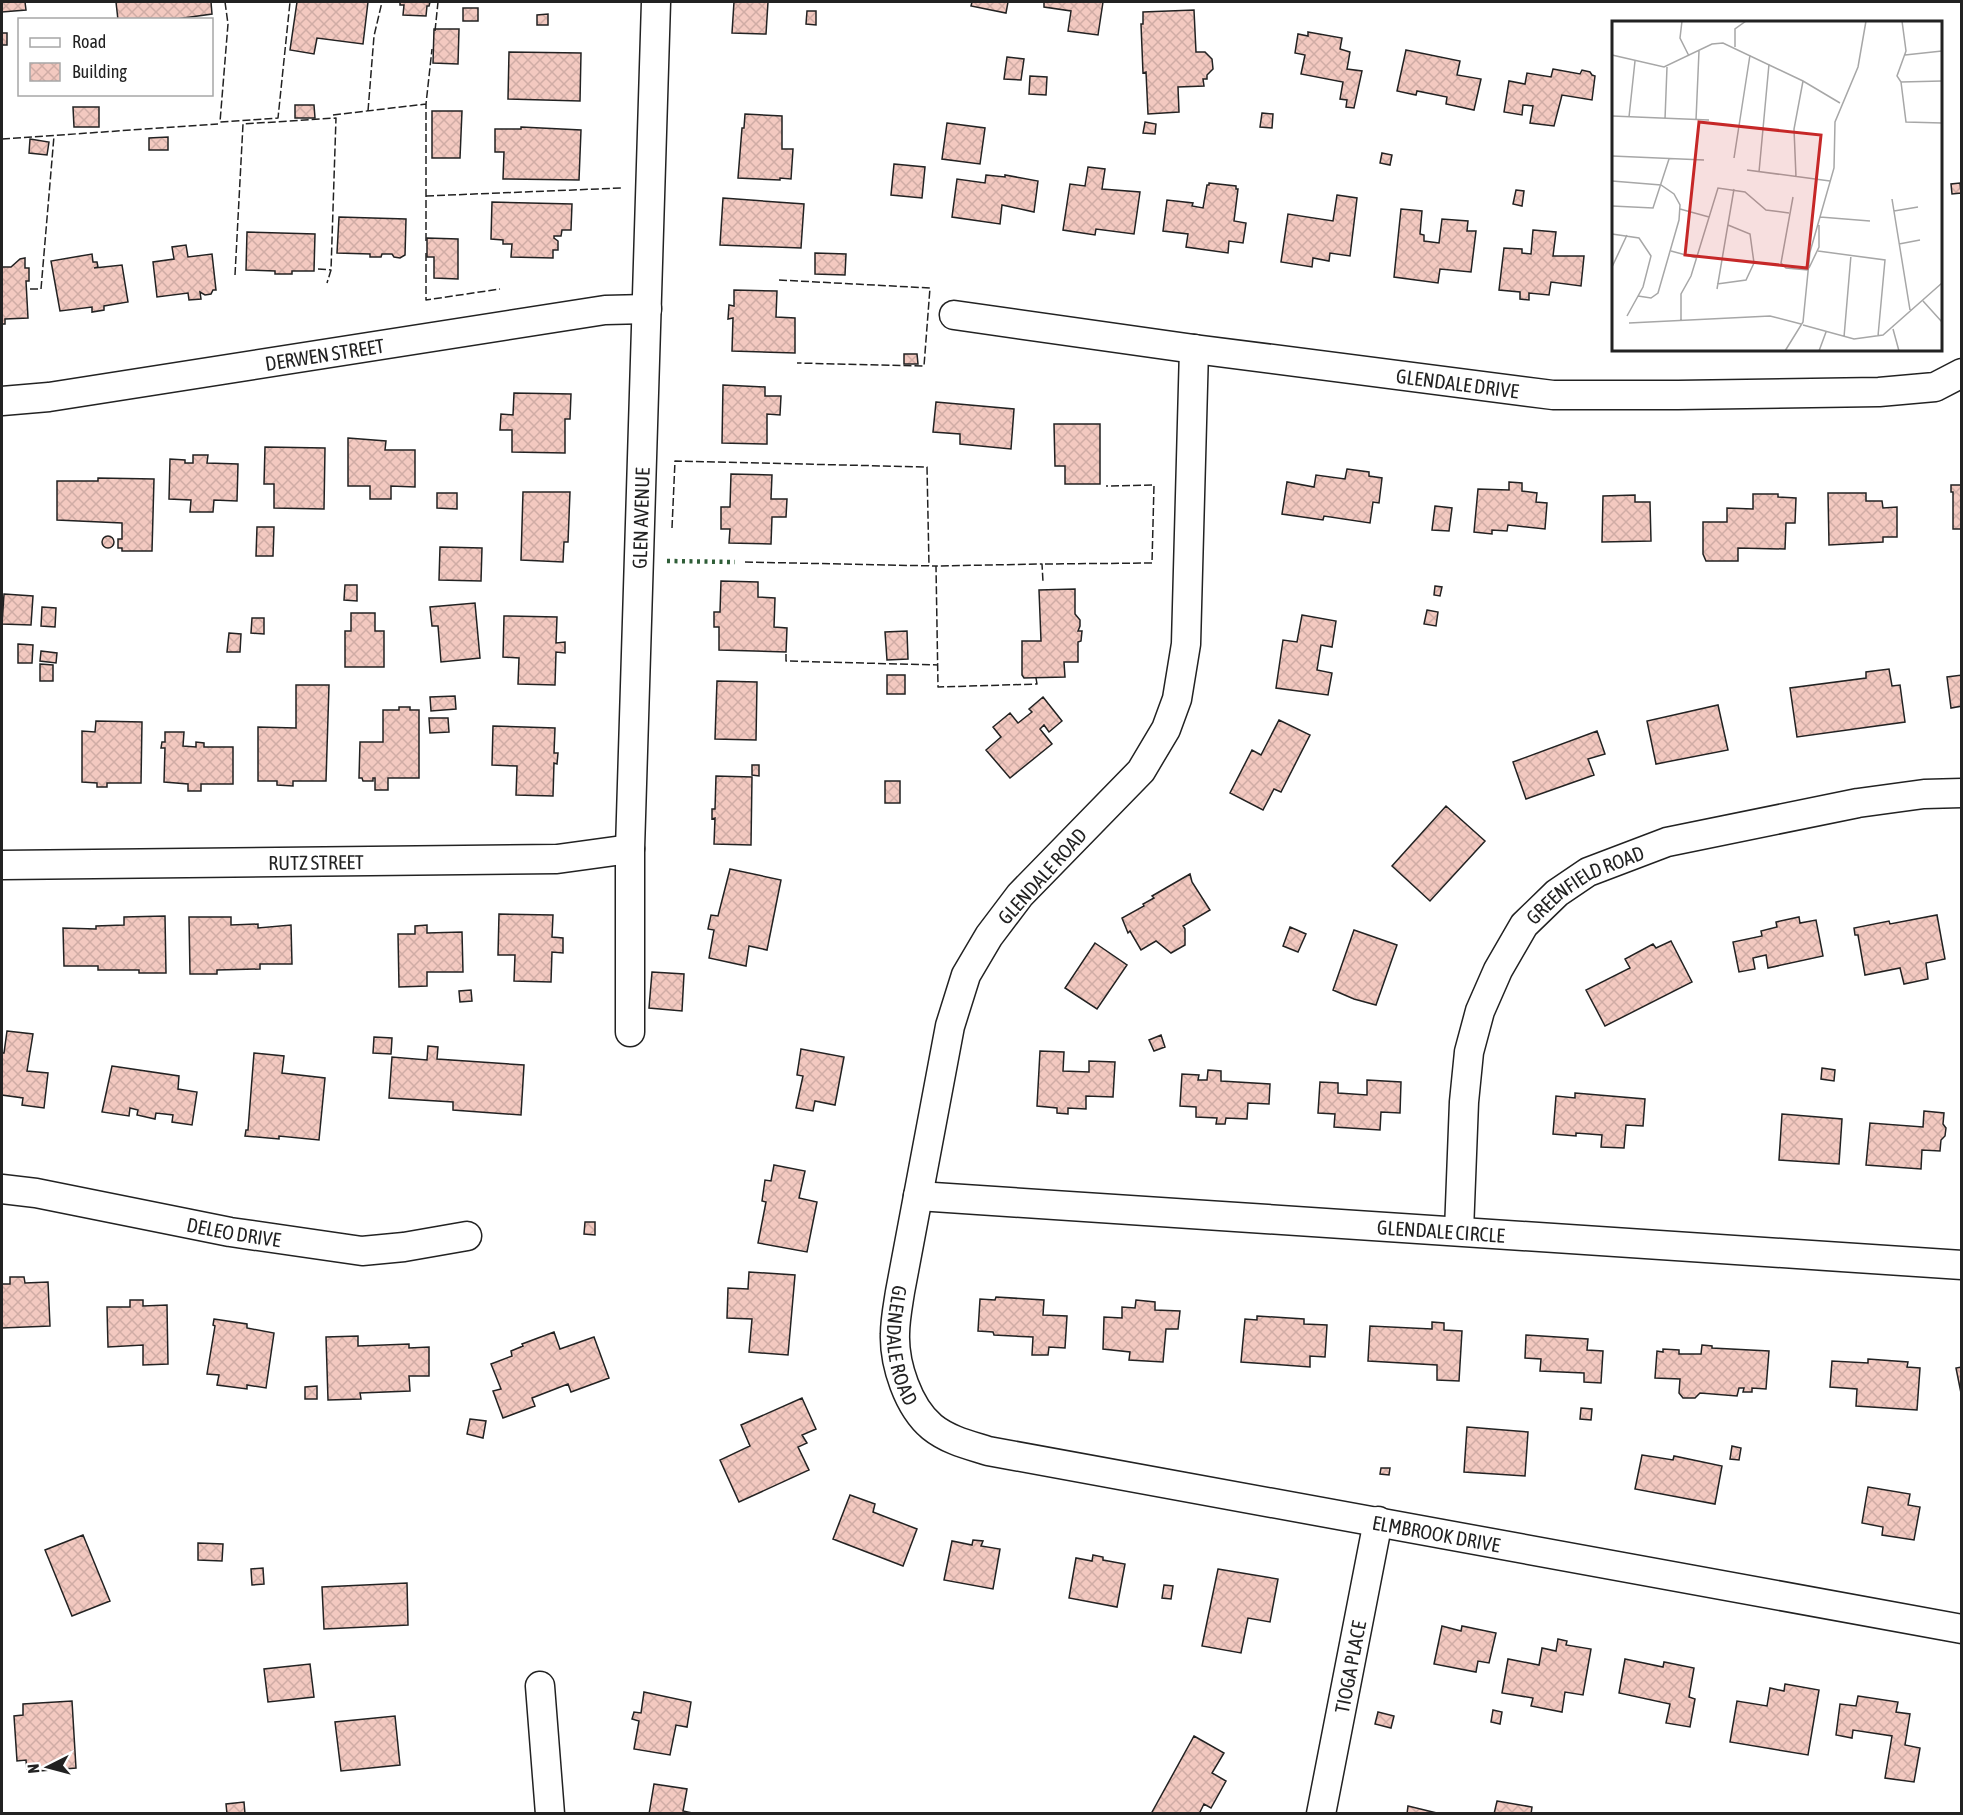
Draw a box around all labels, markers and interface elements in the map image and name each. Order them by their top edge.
legend [18,18,213,96]
inset map [1612,21,1942,351]
text: Road [72,31,106,52]
text: Building [72,61,127,82]
street label: DERWEN STREET [263,333,386,375]
street label: GLENDALE DRIVE [1395,364,1521,402]
street label: GLEN AVENUE [627,467,653,569]
street label: GLENDALE ROAD [993,823,1091,929]
street label: GREENFIELD ROAD [1521,840,1647,929]
street label: RUTZ STREET [268,850,364,874]
street label: DELEO DRIVE [185,1212,283,1251]
street label: GLENDALE CIRCLE [1376,1215,1506,1246]
street label: GLENDALE ROAD [883,1284,923,1409]
street label: ELMBROOK DRIVE [1371,1510,1503,1556]
street label: TIOGA PLACE [1329,1618,1370,1715]
north arrow [18,1737,78,1797]
text: N [24,1763,43,1774]

